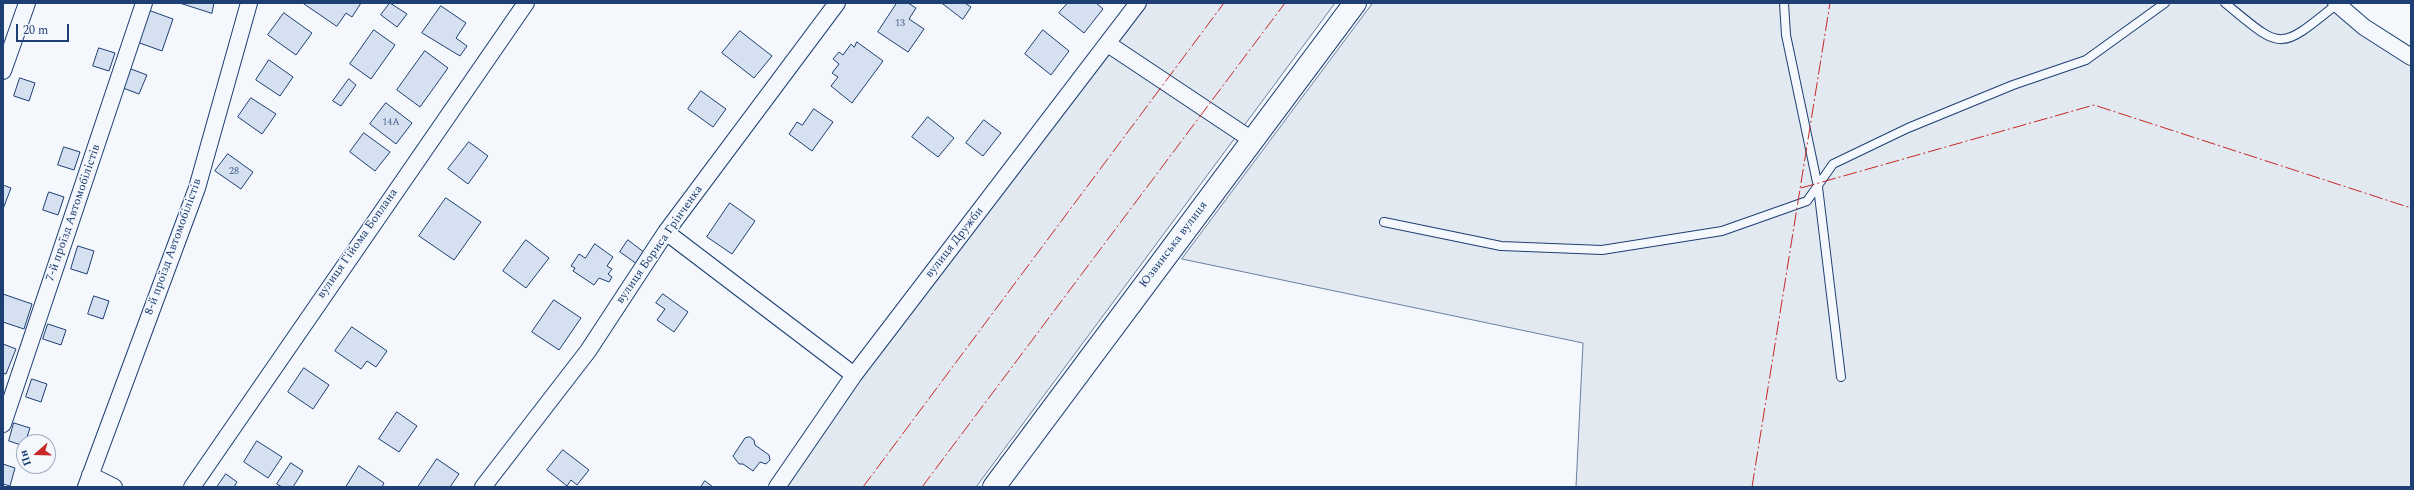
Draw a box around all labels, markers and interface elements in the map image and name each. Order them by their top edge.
scale bar [18,16,71,42]
house number: 13 [895,18,905,30]
text: 20 m [23,21,48,40]
house number: 14А [382,117,400,129]
street label: 7-й проїзд Автомобілістів [44,143,104,283]
house number: 28 [229,166,239,178]
street label: 8-й проїзд Автомобілістів [143,177,205,317]
street label: вулиця Бориса Грінченка [614,183,706,307]
street label: вулиця Гійома Боплана [315,186,401,302]
street label: Юзвинська вулиця [1137,199,1211,291]
street label: вулиця Дружби [923,205,987,281]
north arrow [16,434,56,474]
text: Пн [14,448,36,468]

